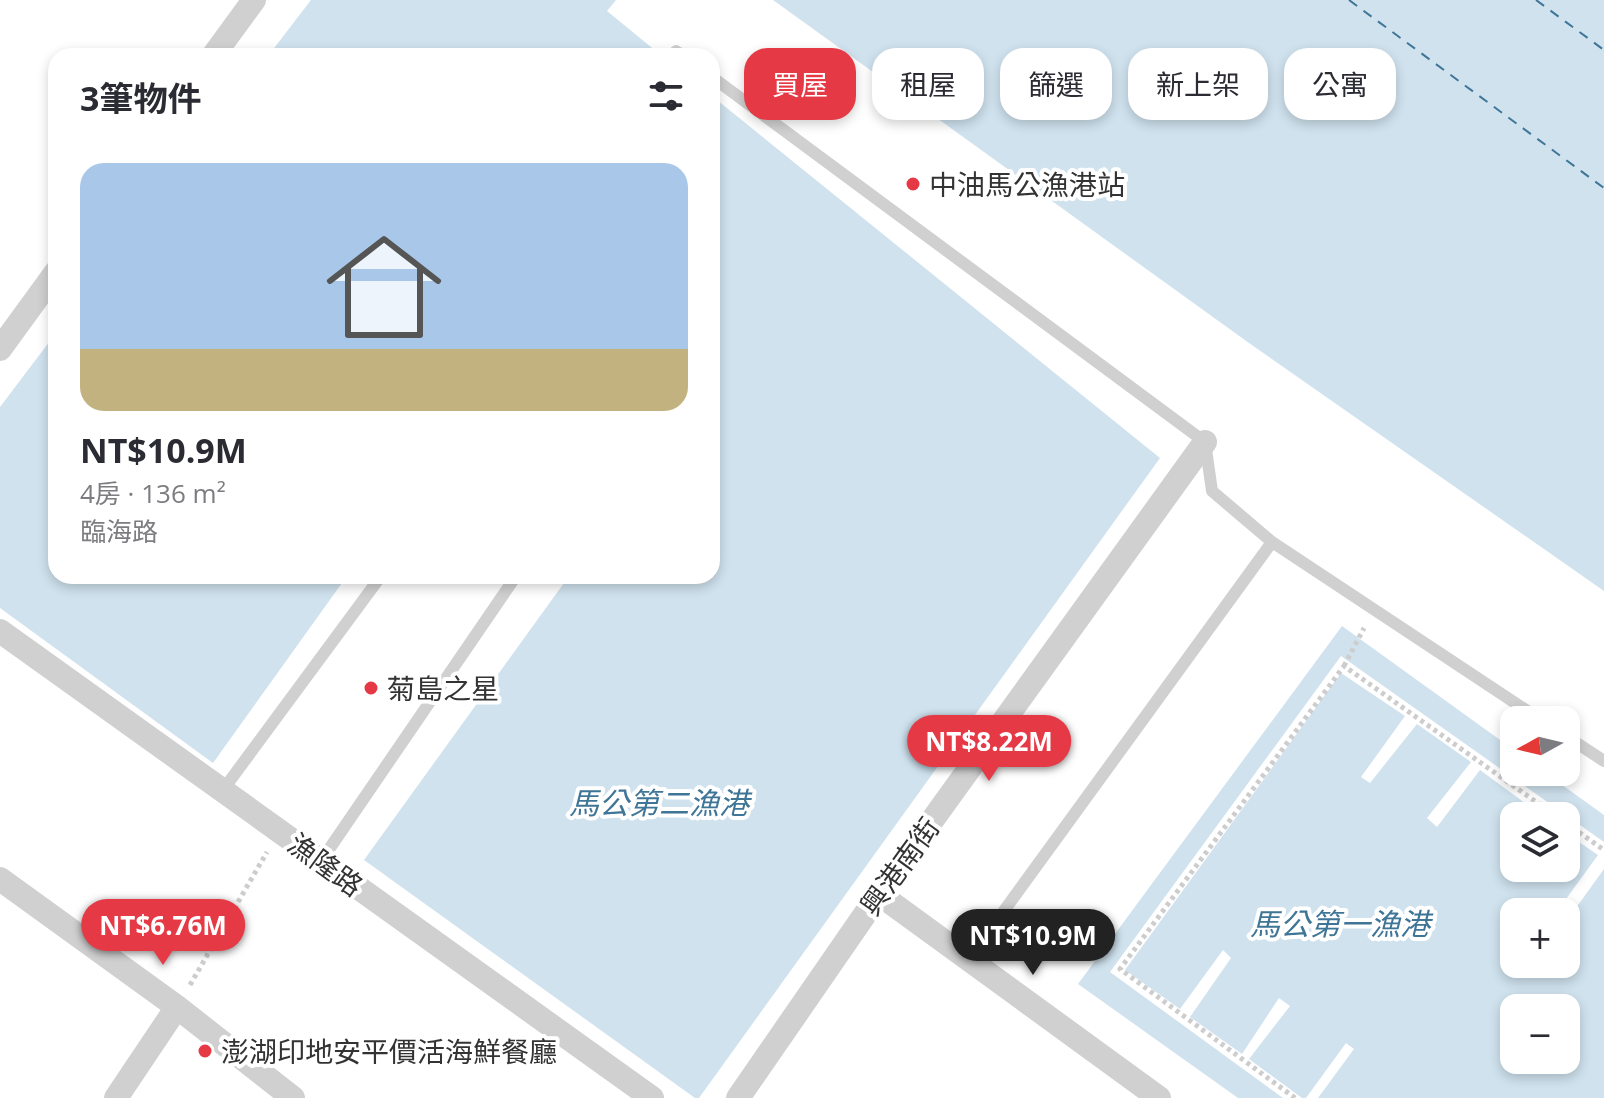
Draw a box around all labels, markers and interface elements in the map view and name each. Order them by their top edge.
chip: 買屋 [744,48,856,120]
chip: 租屋 [872,48,984,120]
chip: 篩選 [1000,48,1112,120]
chip: 新上架 [1128,48,1268,120]
chip: 公寓 [1284,48,1396,120]
icon: filters [644,74,688,118]
text: 3筆物件 [80,75,201,121]
place label: 中油馬公漁港站 [929,165,1125,203]
marker: 中油馬公漁港站 [904,175,922,193]
icon: home [312,215,456,359]
text: NT$10.9M [80,427,247,473]
text: 4房 · 136 m² [80,475,226,511]
text: 臨海路 [80,513,158,549]
place label: 菊島之星 [387,669,499,707]
marker: 菊島之星 [362,679,380,697]
north arrow [1500,706,1580,786]
map controls [1500,706,1580,1074]
pin: NT$8.22M [906,715,1072,783]
text: NT$8.22M [925,723,1053,759]
water label: 馬公第二漁港 [569,782,753,823]
button: layers [1500,802,1580,882]
street label: 興港南街 [851,810,947,922]
street label: 漁隆路 [281,824,371,904]
button: + [1500,898,1580,978]
pin: NT$6.76M [80,899,246,967]
water label: 馬公第一漁港 [1250,903,1434,944]
text: NT$6.76M [99,907,227,943]
pin: NT$10.9M [950,909,1116,977]
text: NT$10.9M [969,917,1097,953]
button: − [1500,994,1580,1074]
place label: 澎湖印地安平價活海鮮餐廳 [221,1032,557,1070]
marker: 澎湖印地安平價活海鮮餐廳 [196,1042,214,1060]

